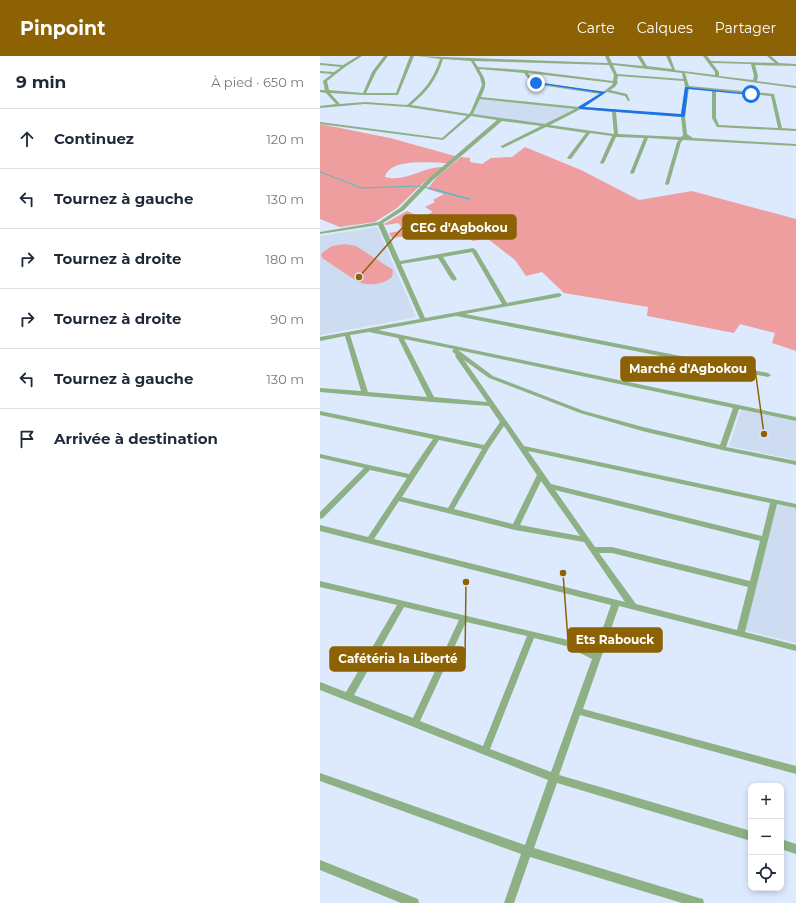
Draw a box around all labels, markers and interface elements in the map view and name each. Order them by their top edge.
text: Pinpoint [20,17,105,40]
text: Carte [577,19,615,37]
text: Calques [637,19,693,37]
text: Partager [715,19,776,37]
text: 9 min [16,72,66,92]
text: À pied · 650 m [211,74,304,90]
route end [527,74,545,92]
route start [742,85,760,103]
icon: ahead [16,128,38,150]
text: Continuez [54,129,134,148]
text: 120 m [266,131,304,147]
icon: left [16,188,38,210]
text: Tournez à gauche [54,189,193,208]
text: 130 m [266,191,304,207]
callout: CEG d'Agbokou [403,215,516,239]
text: CEG d'Agbokou [410,220,508,235]
icon: right [16,248,38,270]
text: Tournez à droite [54,249,182,268]
text: 180 m [265,251,304,267]
icon: right [16,308,38,330]
text: Tournez à droite [54,309,182,328]
text: 90 m [270,311,304,327]
callout: Marché d'Agbokou [621,357,755,381]
text: Marché d'Agbokou [629,361,747,376]
icon: left [16,368,38,390]
text: Tournez à gauche [54,369,193,388]
text: 130 m [266,371,304,387]
icon: arrive [16,428,38,450]
text: Arrivée à destination [54,429,218,448]
callout: Ets Rabouck [568,628,662,652]
text: Ets Rabouck [576,632,654,647]
callout: Cafétéria la Liberté [330,647,465,671]
text: Cafétéria la Liberté [338,651,458,666]
map controls [748,783,784,891]
button: + [748,783,784,819]
button: − [748,819,784,855]
button: locate [748,855,784,891]

